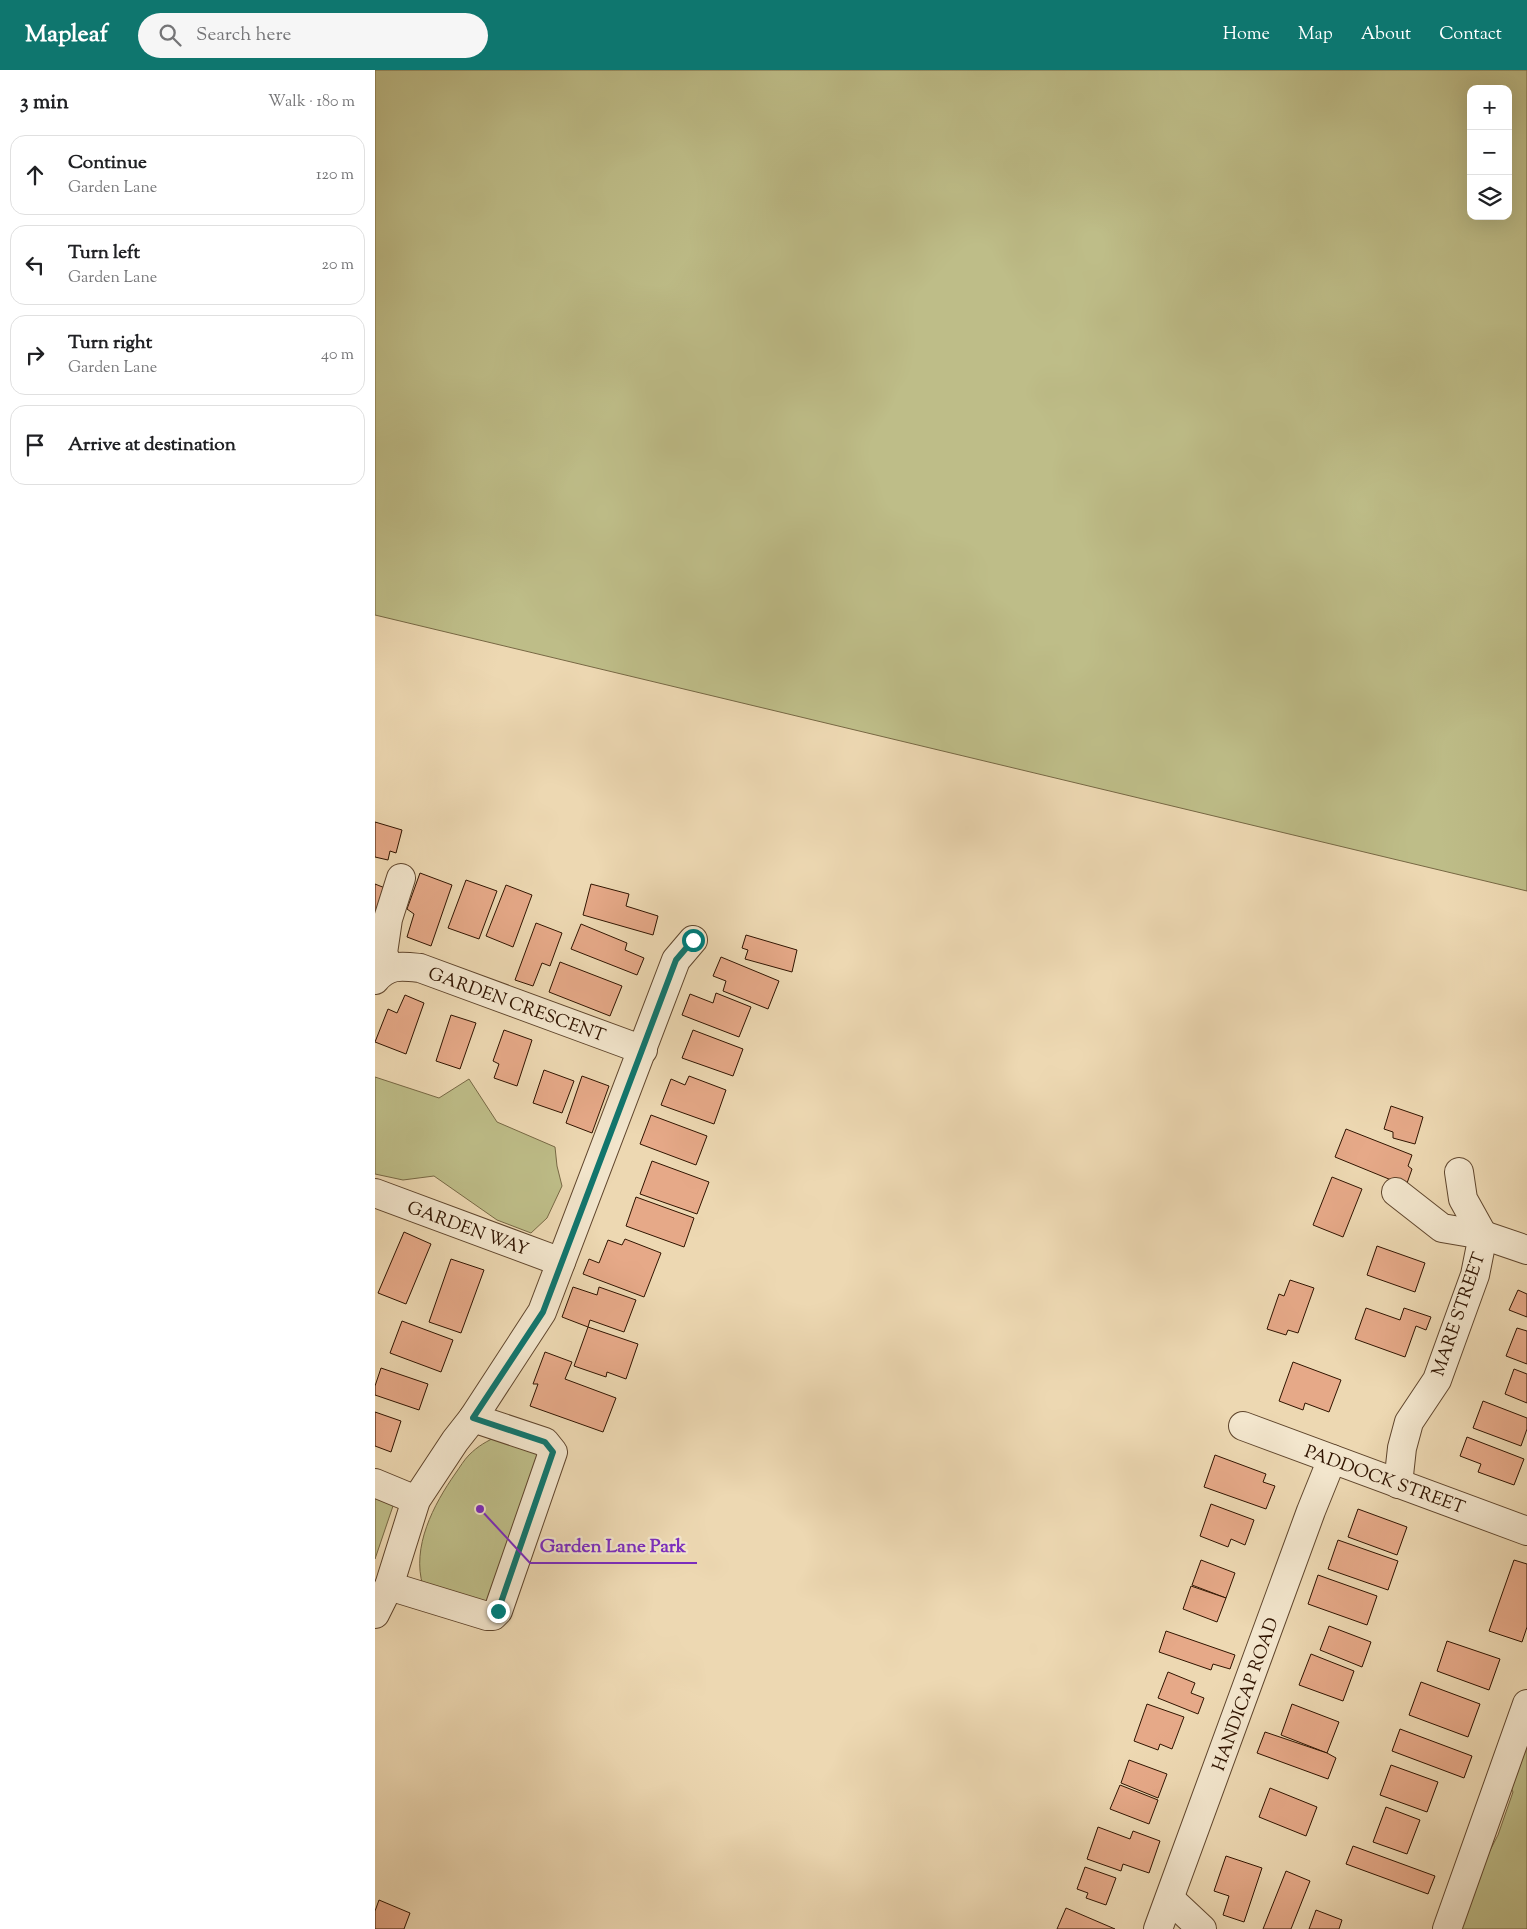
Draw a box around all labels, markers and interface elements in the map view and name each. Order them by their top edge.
search box [138,13,488,58]
text: Mapleaf [25,18,108,52]
icon: search [156,21,184,49]
text: Search here [196,22,291,49]
text: Home [1223,22,1270,48]
text: Map [1298,22,1333,48]
text: About [1361,22,1411,48]
text: Contact [1439,22,1502,48]
map controls [1467,85,1512,220]
button: + [1467,85,1512,130]
text: 3 min [20,88,69,118]
text: Walk · 180 m [268,91,355,114]
button: − [1467,130,1512,175]
text: Continue [68,150,147,177]
icon: ahead [21,161,49,189]
text: 120 m [316,164,354,187]
button: layers [1467,175,1512,220]
text: Garden Lane [68,177,157,200]
text: Turn left [68,240,140,267]
icon: left [21,251,49,279]
text: 20 m [321,254,354,277]
text: Garden Lane [68,267,157,290]
text: Turn right [68,330,152,357]
icon: right [21,341,49,369]
text: 40 m [321,344,354,367]
text: Garden Lane [68,357,157,380]
icon: arrive [21,431,49,459]
text: Arrive at destination [68,432,236,459]
route start [682,929,705,952]
street label: GARDEN CRESCENT [424,962,609,1050]
street label: GARDEN WAY [403,1196,532,1264]
street label: MARE STREET [1427,1249,1493,1380]
street label: PADDOCK STREET [1300,1440,1469,1522]
callout: Garden Lane Park [530,1529,697,1563]
text: Garden Lane Park [540,1534,687,1561]
route end [487,1600,510,1623]
street label: HANDICAP ROAD [1207,1614,1287,1775]

